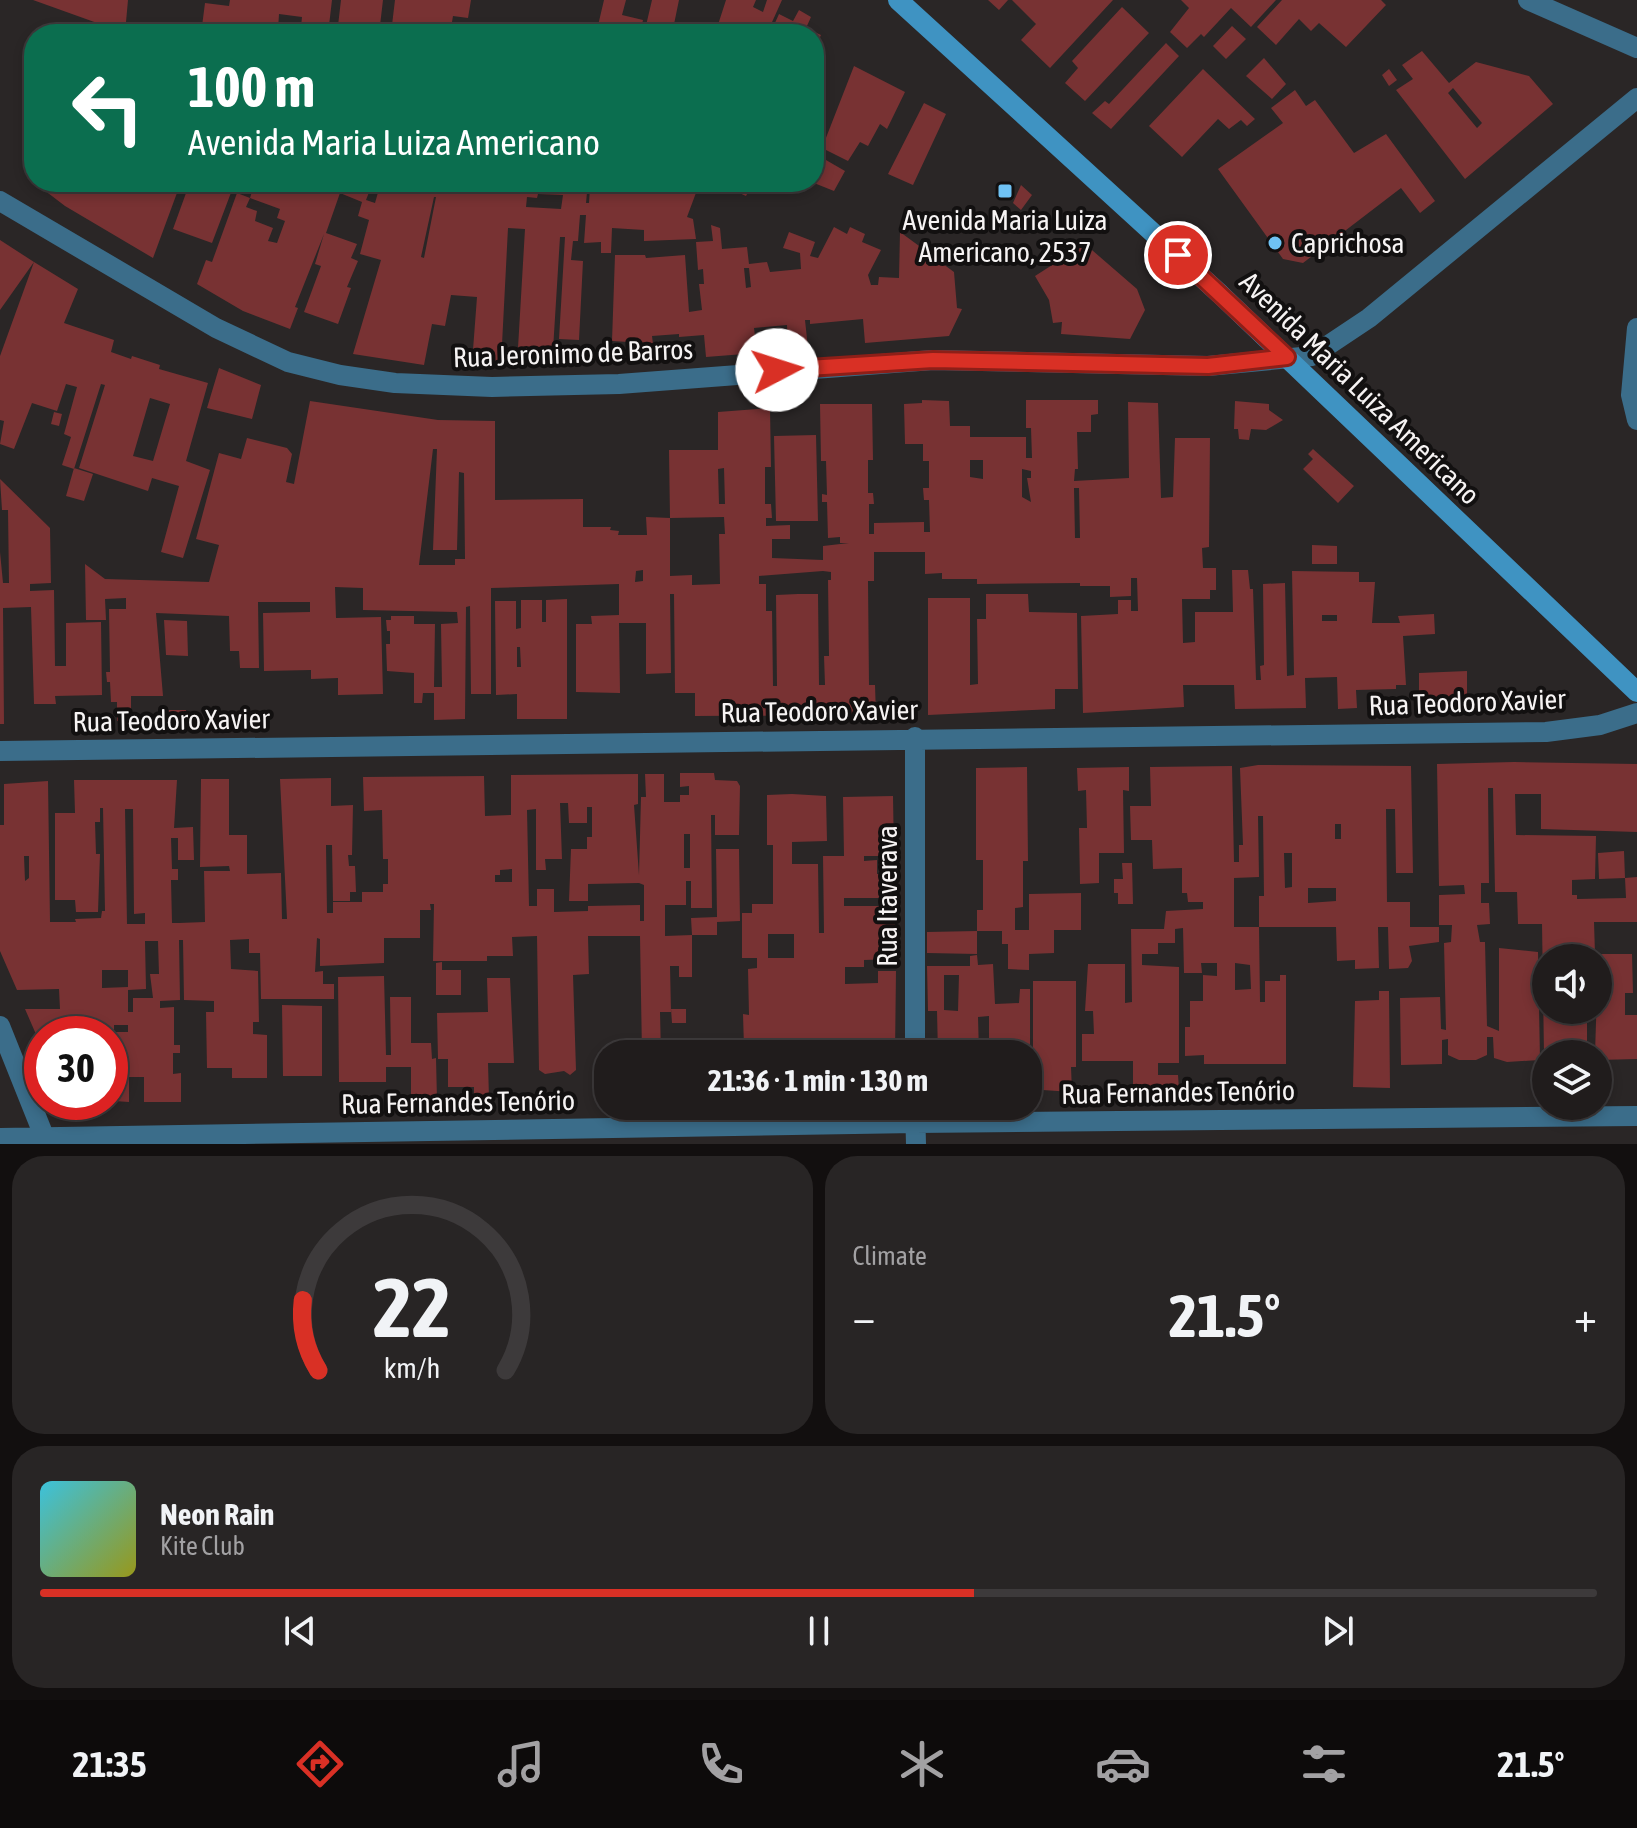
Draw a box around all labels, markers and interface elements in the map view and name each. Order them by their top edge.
text: 100 m [188,55,315,119]
icon: left [56,56,160,160]
text: Avenida Maria Luiza Americano [188,121,600,163]
marker: Avenida Maria Luiza Americano, 2537 [996,182,1014,200]
place label: Avenida Maria Luiza Americano, 2537 [902,204,1108,268]
pin [1144,221,1212,289]
place label: Caprichosa [1291,227,1405,259]
icon: arrive [1156,233,1200,277]
marker: Caprichosa [1266,234,1284,252]
street label: Avenida Maria Luiza Americano [1234,265,1486,511]
position arrow [735,328,819,412]
street label: Rua Jeronimo de Barros [452,333,694,373]
street label: Rua Teodoro Xavier [1368,683,1567,721]
street label: Rua Teodoro Xavier [720,693,918,729]
street label: Rua Teodoro Xavier [72,702,270,738]
street label: Rua Itaverava [871,825,903,967]
map controls [1532,944,1612,1120]
button: sound [1532,944,1612,1024]
speed limit sign: 30 [24,1016,128,1120]
button: layers [1532,1040,1612,1120]
text: 21:36 · 1 min · 130 m [708,1063,928,1097]
street label: Rua Fernandes Tenório [1061,1074,1295,1110]
street label: Rua Fernandes Tenório [341,1084,575,1120]
text: Climate [853,1241,927,1271]
text: 22 [373,1259,451,1355]
text: 21.5° [1169,1281,1281,1350]
text: − [853,1291,875,1341]
text: + [1574,1291,1597,1341]
text: km/h [384,1351,441,1384]
text: Neon Rain [160,1497,274,1531]
text: Kite Club [160,1531,245,1561]
icon: previous [278,1609,322,1653]
icon: pause [797,1609,841,1653]
icon: next [1316,1609,1360,1653]
icon: directions [292,1736,348,1792]
icon: music [493,1736,549,1792]
icon: phone [693,1736,749,1792]
icon: climate [894,1736,950,1792]
icon: car [1095,1736,1151,1792]
icon: filters [1296,1736,1352,1792]
text: 21:35 [72,1743,147,1785]
text: 21.5° [1497,1743,1564,1785]

